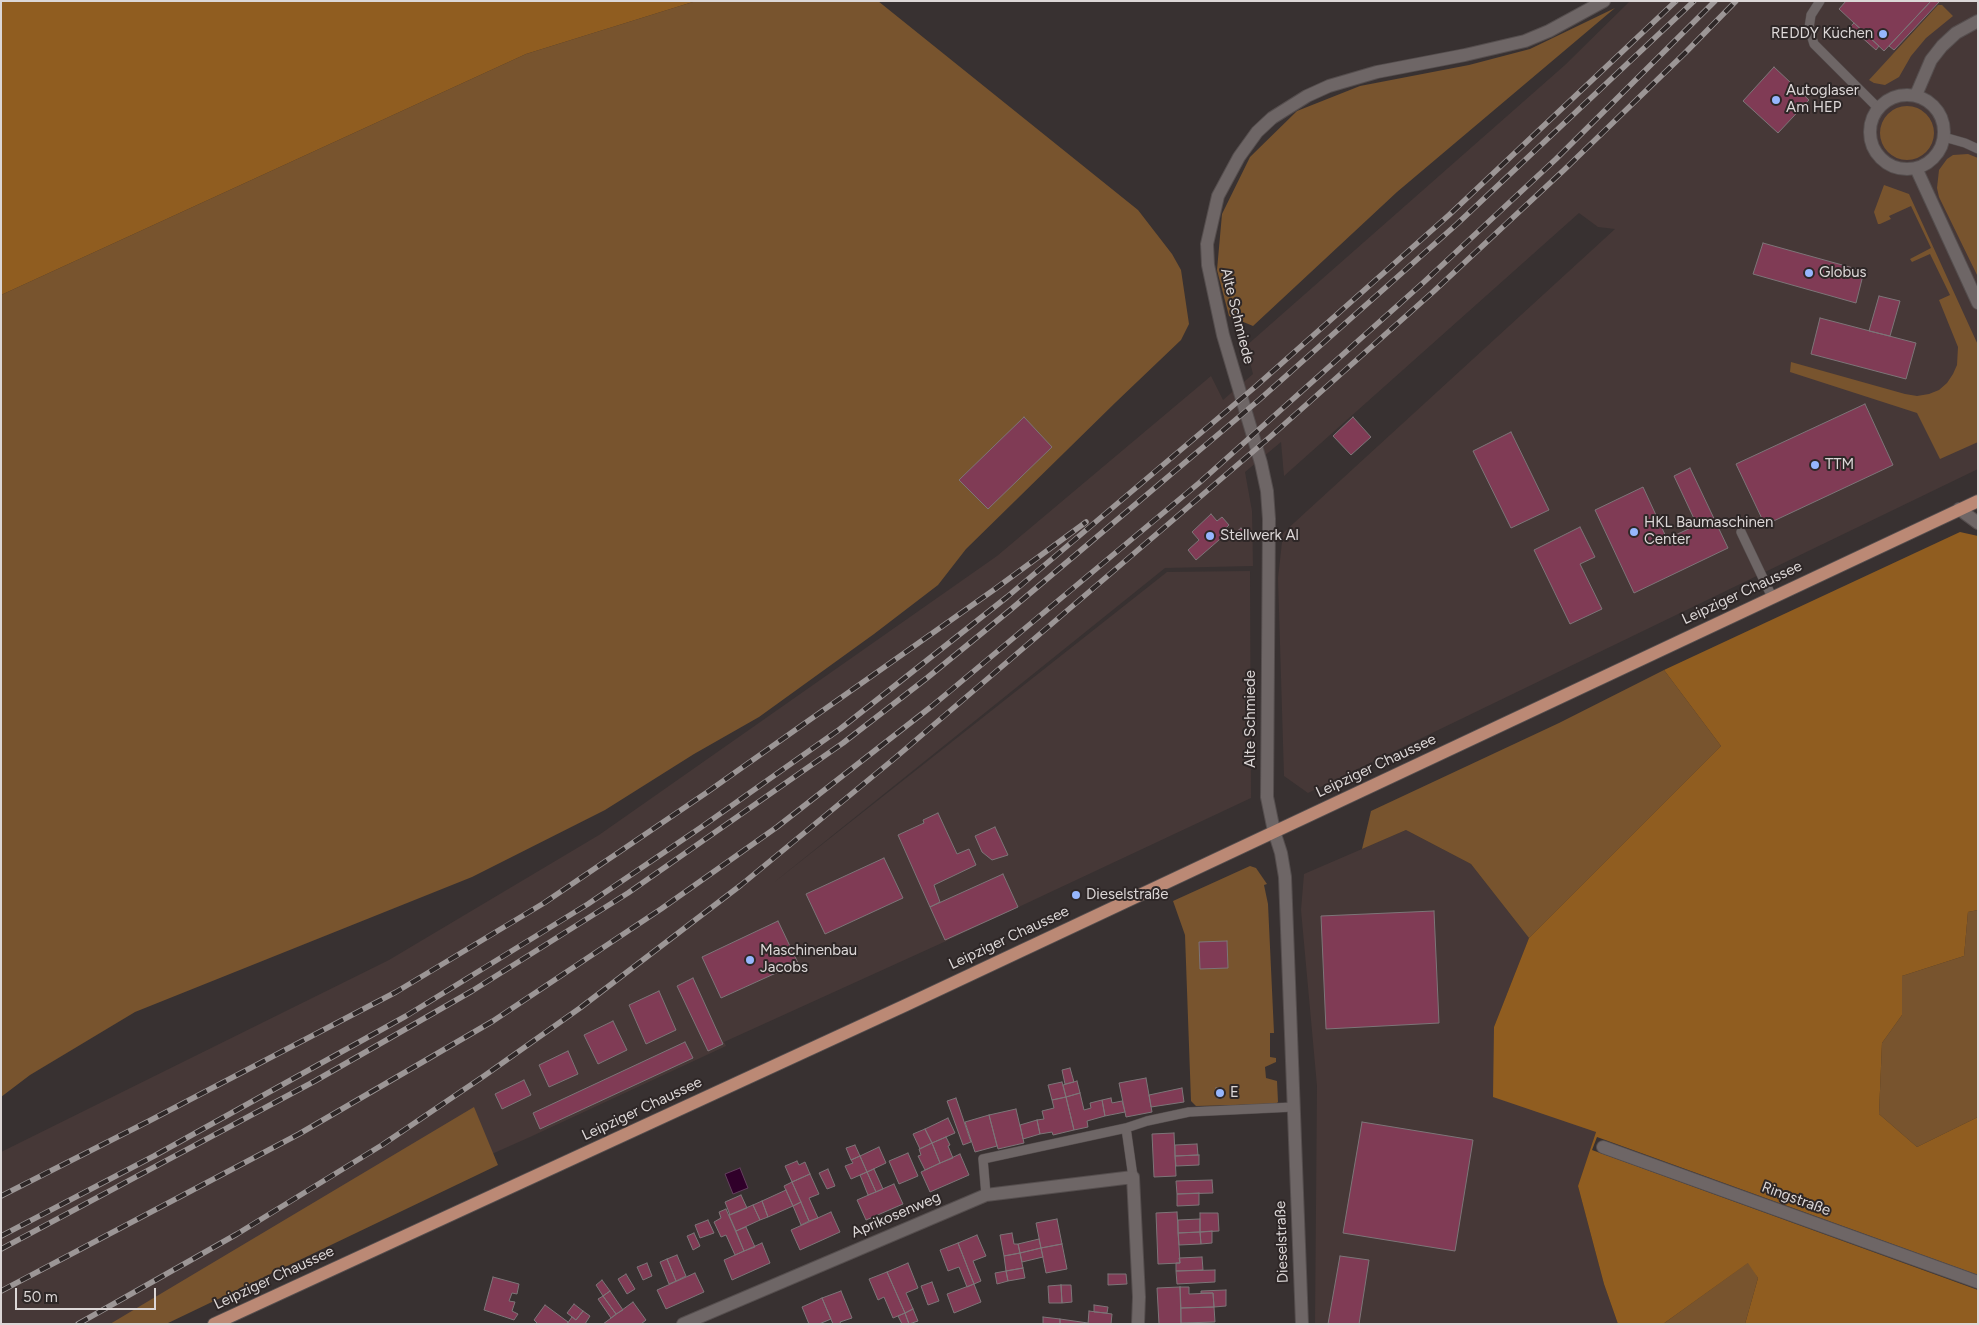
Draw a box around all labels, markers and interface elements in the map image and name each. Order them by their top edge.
place label: REDDY Küchen [1771,25,1873,43]
marker: REDDY Küchen [1877,28,1889,40]
place label: Autoglaser Am HEP [1786,82,1859,117]
marker: Autoglaser Am HEP [1770,94,1782,106]
place label: Globus [1819,264,1867,282]
street label: Alte Schmiede [1216,266,1258,366]
marker: Globus [1803,267,1815,279]
place label: TTM [1825,456,1854,474]
marker: TTM [1809,459,1821,471]
place label: HKL Baumaschinen Center [1644,514,1773,549]
marker: HKL Baumaschinen Center [1628,526,1640,538]
place label: Stellwerk Al [1220,527,1299,545]
marker: Stellwerk Al [1204,530,1216,542]
street label: Leipziger Chaussee [1679,557,1805,629]
street label: Alte Schmiede [1242,670,1260,768]
street label: Leipziger Chaussee [1313,730,1439,802]
place label: Dieselstraße [1086,886,1168,904]
marker: Dieselstraße [1070,889,1082,901]
street label: Leipziger Chaussee [946,902,1072,974]
place label: Maschinenbau Jacobs [760,942,857,977]
marker: Maschinenbau Jacobs [744,954,756,966]
street label: Leipziger Chaussee [579,1073,705,1145]
place label: E [1230,1084,1239,1102]
marker: E [1214,1087,1226,1099]
street label: Ringstraße [1759,1178,1833,1220]
street label: Aprikosenweg [849,1188,943,1242]
street label: Dieselstraße [1272,1200,1292,1284]
street label: Leipziger Chaussee [211,1242,337,1314]
scale bar [18,1278,159,1310]
text: 50 m [23,1288,58,1306]

